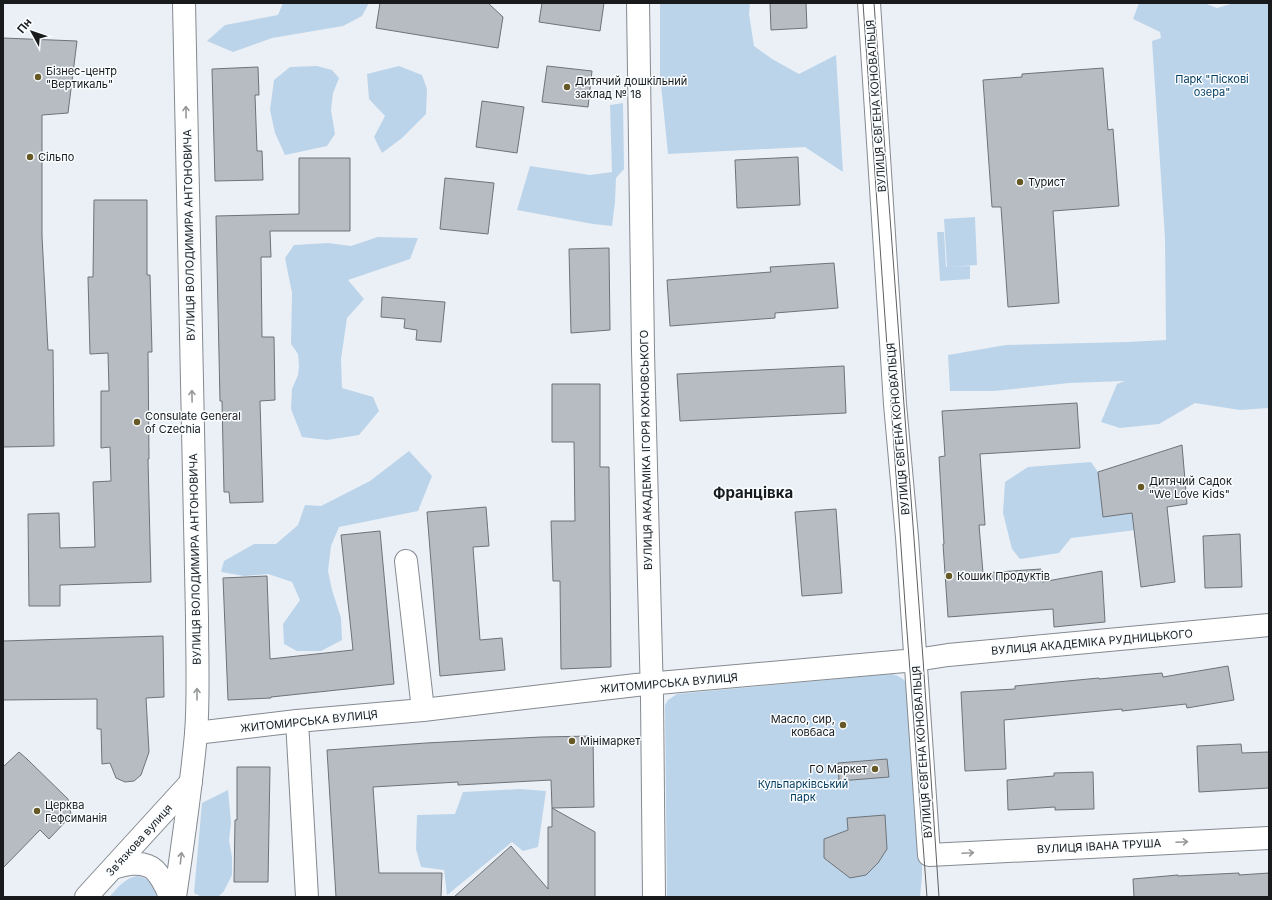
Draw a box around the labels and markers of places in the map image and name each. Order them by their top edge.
place label: Бізнес-центр "Вертикаль" [46,64,117,91]
marker: Бізнес-центр "Вертикаль" [33,72,43,82]
place label: Дитячий дошкільний заклад № 18 [575,74,687,101]
marker: Дитячий дошкільний заклад № 18 [562,82,572,92]
place label: Сільпо [38,150,75,164]
marker: Сільпо [25,152,35,162]
place label: Турист [1028,175,1066,189]
marker: Турист [1015,177,1025,187]
place label: Consulate General of Czechia [145,409,241,436]
marker: Consulate General of Czechia [132,417,142,427]
place label: Дитячий Садок "We Love Kids" [1149,474,1232,501]
marker: Дитячий Садок "We Love Kids" [1136,482,1146,492]
place label: Кошик Продуктів [957,569,1050,583]
marker: Кошик Продуктів [944,571,954,581]
place label: Масло, сир, ковбаса [771,712,835,739]
marker: Масло, сир, ковбаса [838,720,848,730]
place label: Мінімаркет [580,734,641,748]
marker: Мінімаркет [567,736,577,746]
place label: ГО Маркет [809,762,868,776]
marker: ГО Маркет [870,764,880,774]
place label: Церква Гефсиманія [45,798,107,825]
marker: Церква Гефсиманія [32,806,42,816]

